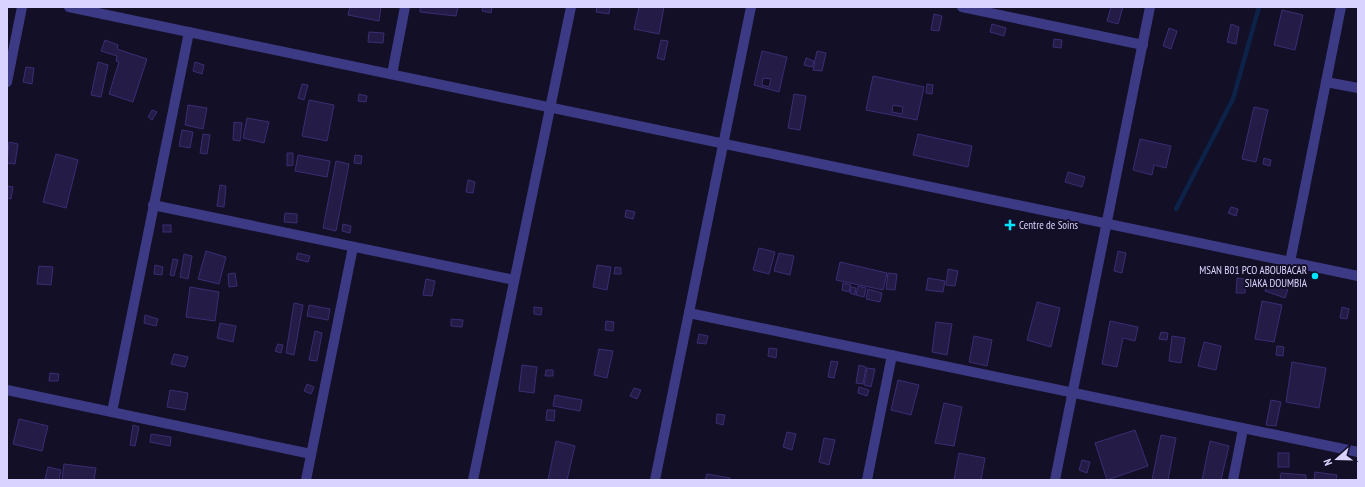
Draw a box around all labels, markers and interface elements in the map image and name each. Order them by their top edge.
place label: Centre de Soins [1019,218,1078,232]
marker: Centre de Soins [1004,219,1016,231]
place label: MSAN B01 PCO ABOUBACAR SIAKA DOUMBIA [1199,263,1308,290]
marker: MSAN B01 PCO ABOUBACAR SIAKA DOUMBIA [1310,271,1320,281]
north arrow [1317,439,1357,479]
text: N [1320,457,1335,468]

